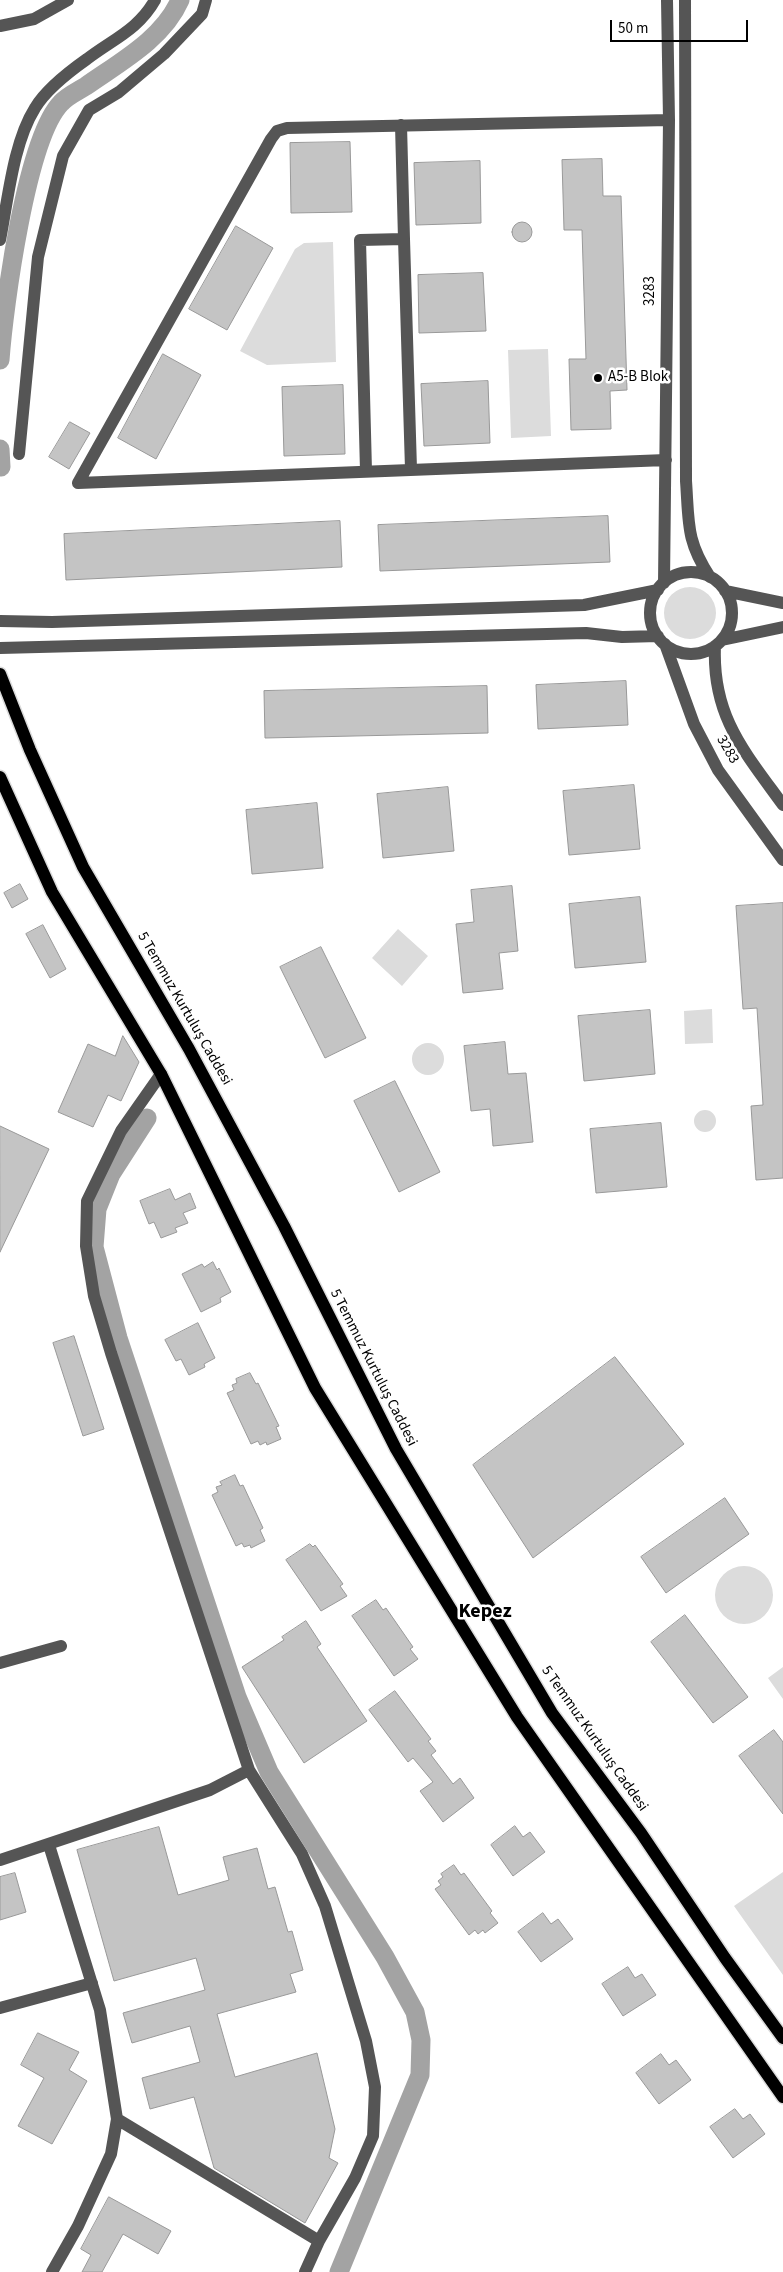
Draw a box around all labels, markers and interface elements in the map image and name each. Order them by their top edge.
scale bar [613,10,750,42]
text: 50 m [618,18,648,39]
street label: 3283 [642,276,660,306]
place label: A5-B Blok [608,369,668,387]
marker: A5-B Blok [592,372,604,384]
street label: 3283 [712,733,742,767]
street label: 5 Temmuz Kurtuluş Caddesi [133,929,235,1089]
street label: 5 Temmuz Kurtuluş Caddesi [326,1286,420,1450]
district label: Kepez [458,1601,512,1625]
street label: 5 Temmuz Kurtuluş Caddesi [537,1663,651,1815]

